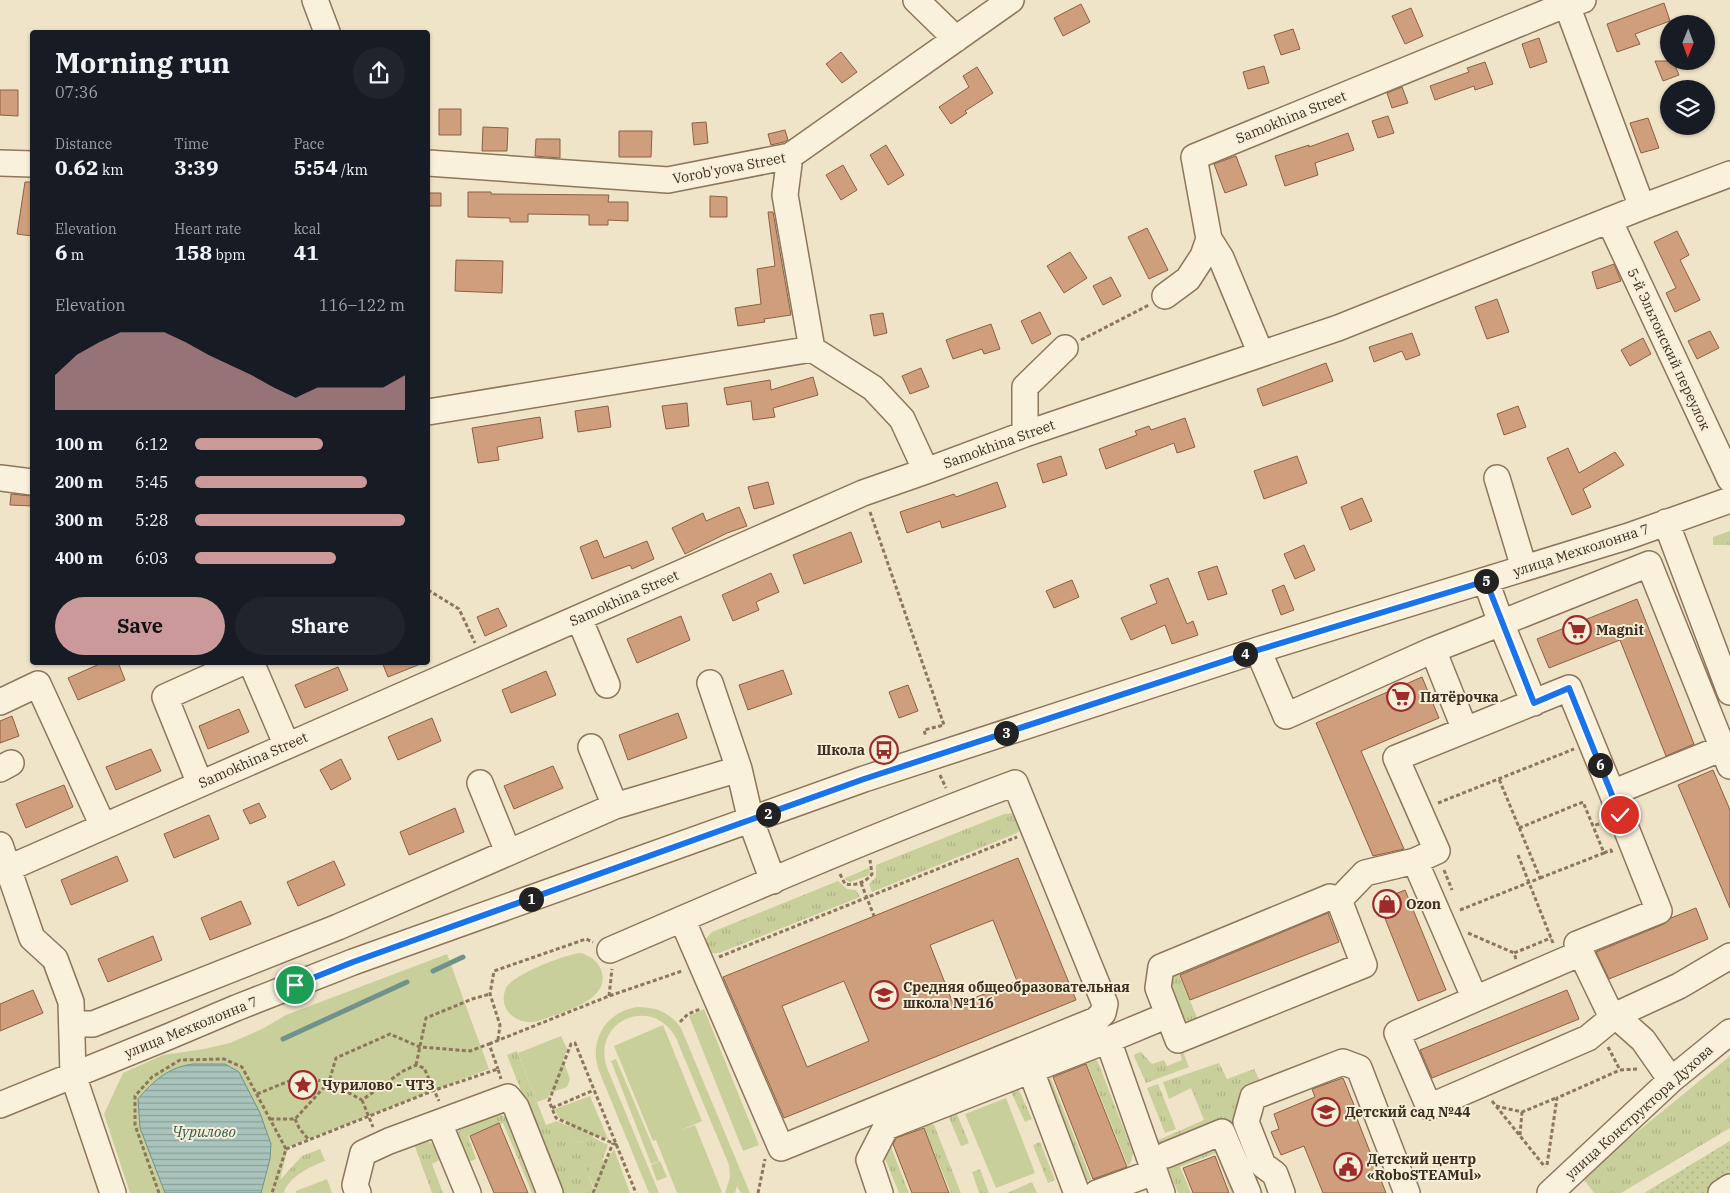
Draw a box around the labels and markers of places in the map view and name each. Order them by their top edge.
pin: 5 [1474,568,1498,594]
supermarket icon: Magnit [1562,615,1592,645]
place label: Magnit [1596,621,1644,639]
pin: 4 [1232,642,1258,666]
supermarket icon: Пятёрочка [1386,682,1416,712]
place label: Пятёрочка [1420,688,1499,706]
pin: 3 [994,720,1018,746]
bus stop icon: Школа [869,735,899,765]
place label: Школа [817,741,865,759]
pin: 6 [1588,752,1612,778]
pin [1599,794,1641,836]
pin: 2 [756,802,780,826]
pin: 1 [518,886,544,912]
shop icon: Ozon [1372,889,1402,919]
place label: Ozon [1406,895,1441,913]
pin [274,964,316,1006]
place label: Средняя общеобразовательная школа №116 [903,978,1130,1012]
school or university icon: Средняя общеобразовательная школа №116 [869,980,899,1010]
place icon: Чурилово - ЧТЗ [288,1070,318,1100]
place label: Чурилово - ЧТЗ [322,1076,435,1094]
school or university icon: Детский сад №44 [1311,1097,1341,1127]
place label: Детский сад №44 [1345,1103,1471,1121]
place label: Детский центр «RoboSTEAMul» [1367,1150,1481,1184]
public building icon: Детский центр «RoboSTEAMul» [1333,1152,1363,1182]

